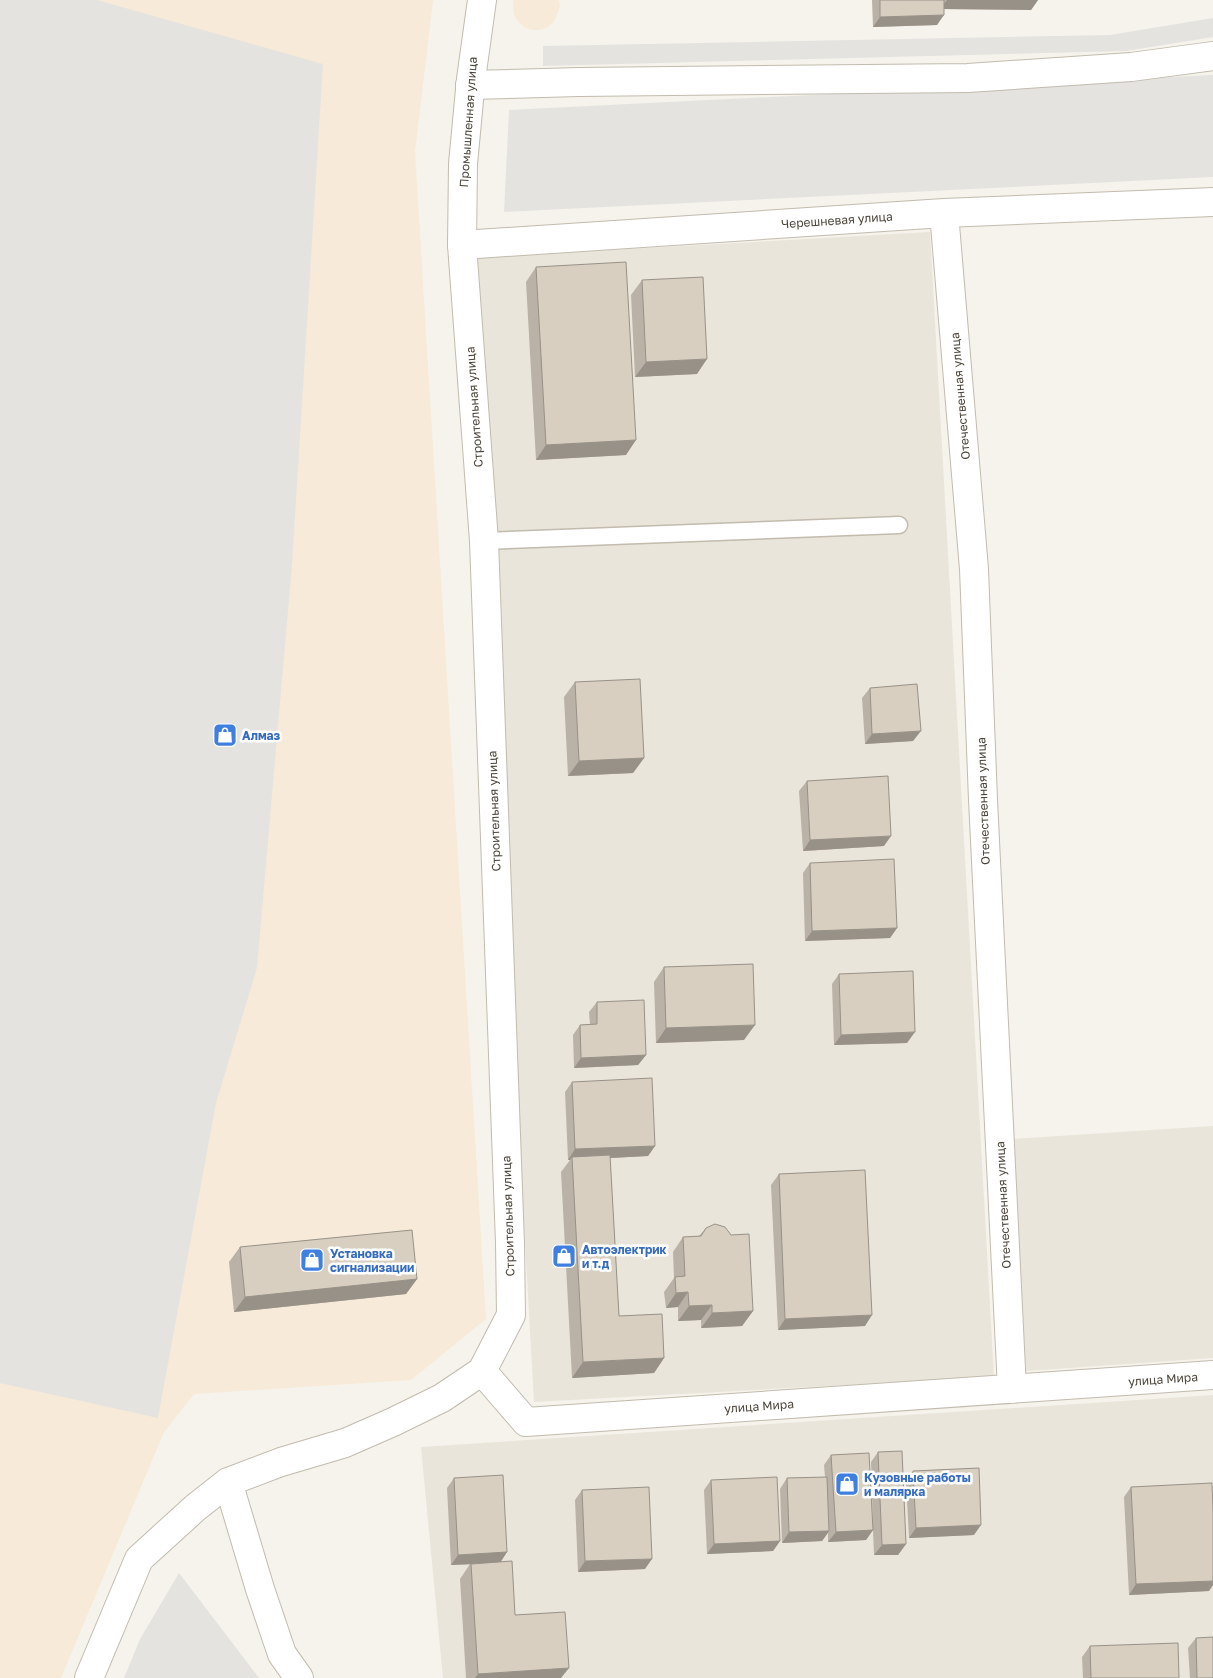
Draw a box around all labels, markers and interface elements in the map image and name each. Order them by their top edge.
street label: Промышленная улица [456,56,480,188]
street label: Черешневая улица [781,209,893,231]
street label: Отечественная улица [947,332,973,460]
street label: Строительная улица [462,346,486,468]
shop icon: Алмаз [212,722,238,748]
place label: Алмаз [242,728,281,743]
street label: Отечественная улица [973,737,993,865]
street label: Строительная улица [484,750,504,872]
street label: Отечественная улица [992,1141,1014,1269]
street label: Строительная улица [498,1155,518,1277]
place label: Автоэлектрик и т.д [582,1242,667,1271]
shop icon: Автоэлектрик и т.д [551,1243,577,1269]
place label: Установка сигнализации [330,1246,414,1275]
shop icon: Установка сигнализации [299,1247,325,1273]
street label: улица Мира [1128,1369,1198,1389]
street label: улица Мира [724,1396,794,1416]
place label: Кузовные работы и малярка [864,1470,971,1499]
shop icon: Кузовные работы и малярка [834,1471,860,1497]

